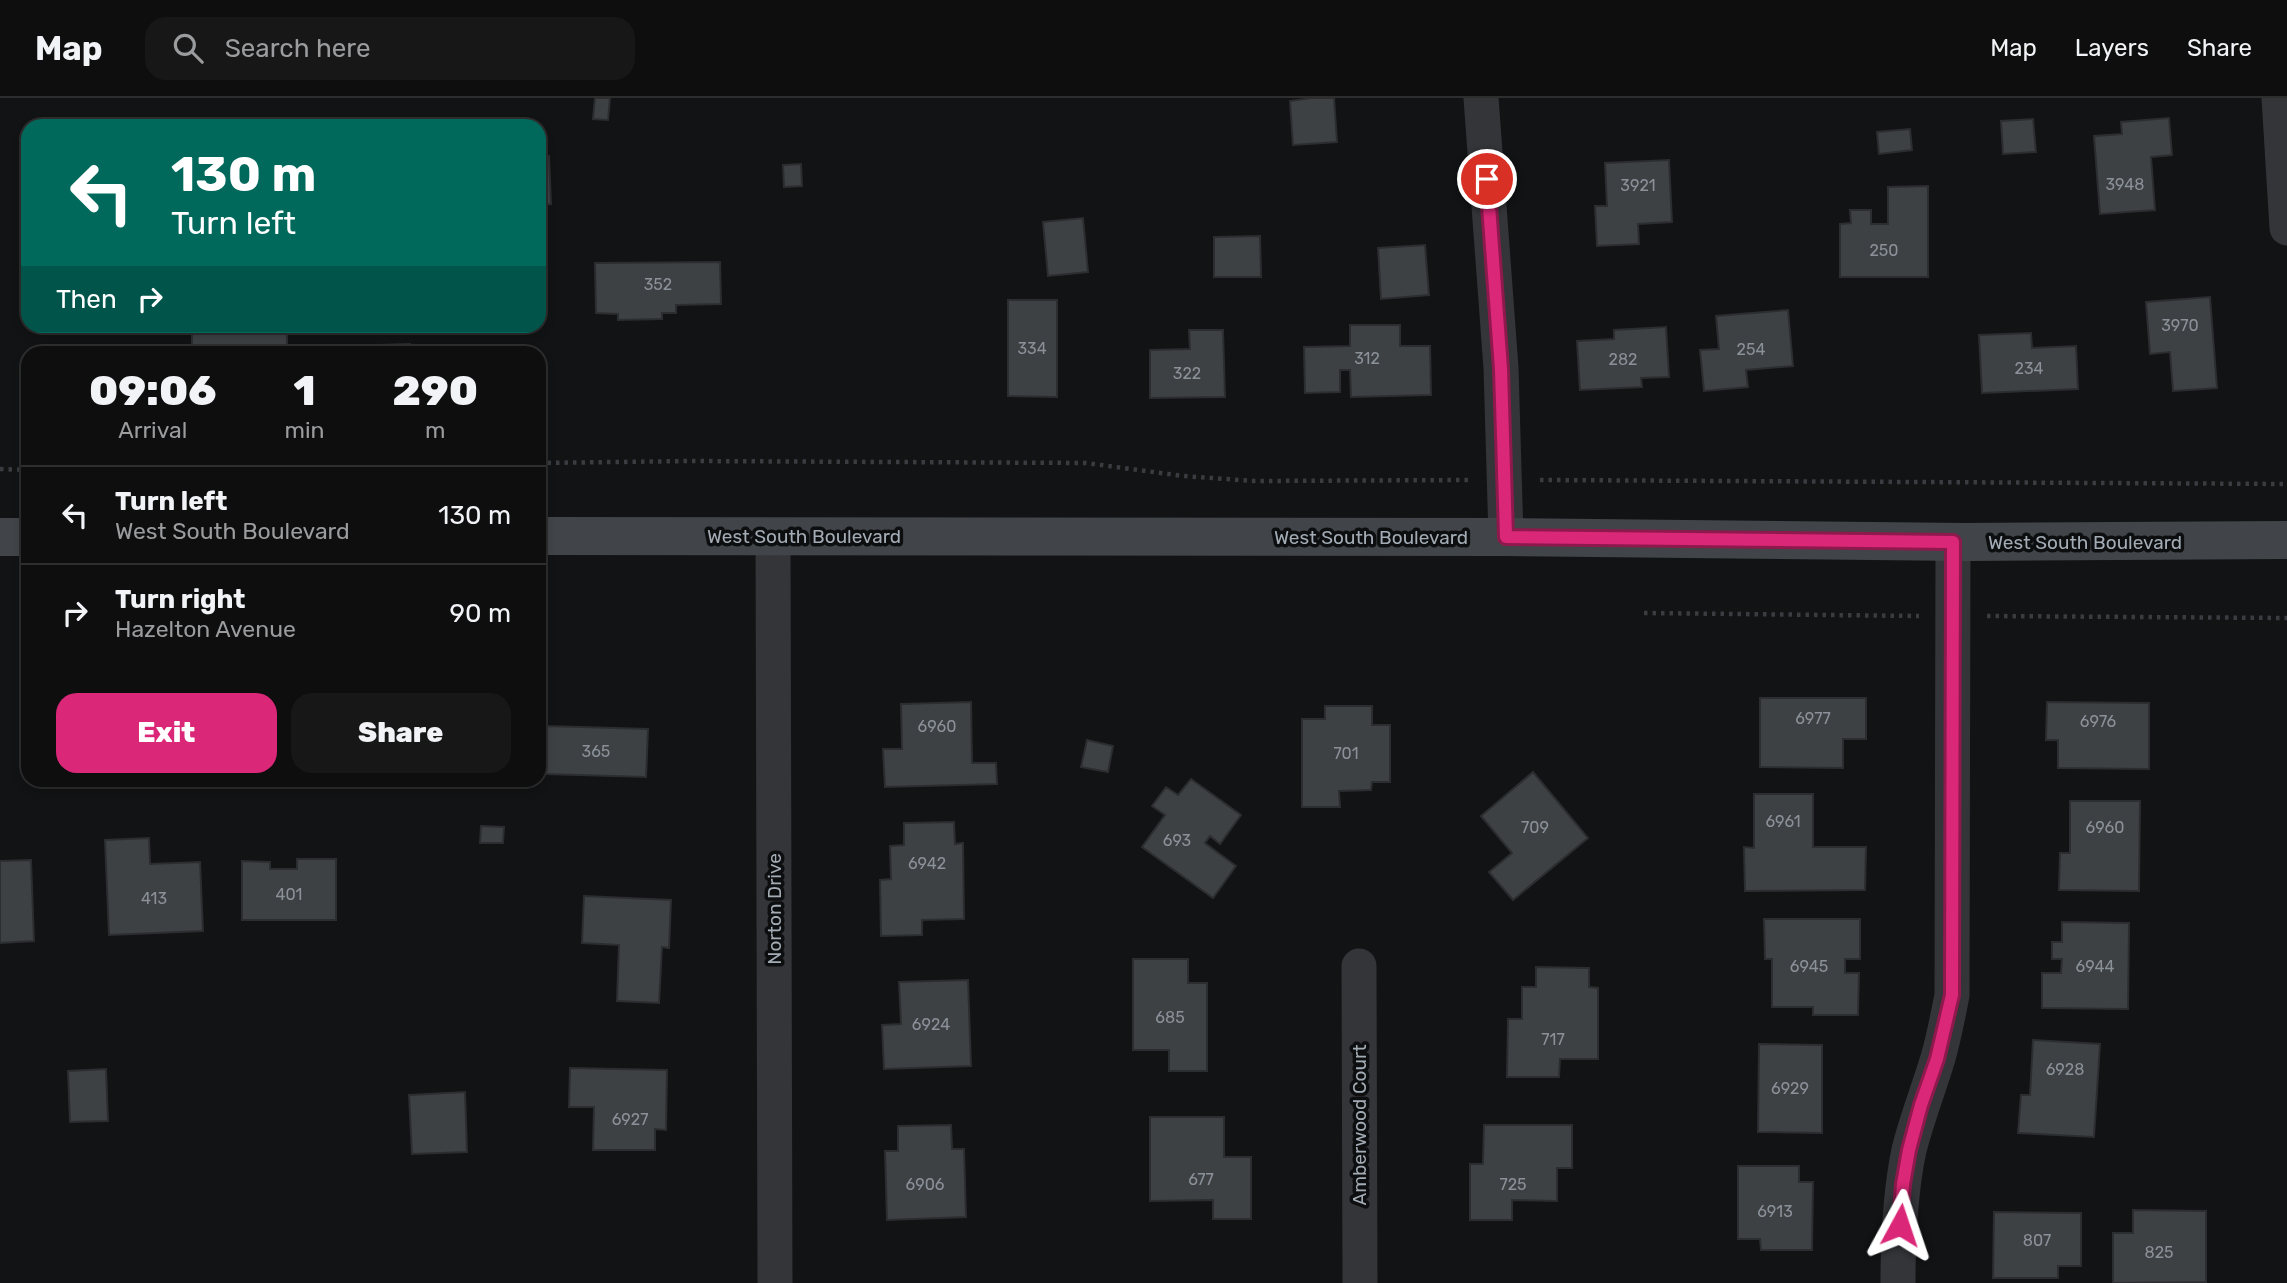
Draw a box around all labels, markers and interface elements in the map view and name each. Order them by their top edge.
search box [145,17,635,80]
text: Map [35,29,103,68]
icon: search [169,29,207,67]
text: Search here [225,33,370,64]
text: Map [1990,34,2037,62]
text: Layers [2075,34,2149,62]
text: Share [2187,34,2252,62]
text: 130 m [171,145,316,203]
icon: left [56,147,147,238]
pin [1457,149,1517,209]
icon: arrive [1468,160,1506,198]
house number: 3948 [2106,175,2144,194]
house number: 3921 [1620,176,1656,195]
text: Turn left [171,204,296,242]
house number: 250 [1869,241,1899,260]
house number: 352 [644,275,672,294]
icon: right [131,280,169,318]
text: Then [56,284,117,315]
house number: 3970 [2161,316,2199,335]
house number: 334 [1017,339,1047,358]
house number: 254 [1737,340,1765,359]
house number: 312 [1354,349,1380,368]
house number: 282 [1609,350,1637,369]
house number: 234 [2015,359,2044,378]
house number: 322 [1173,364,1201,383]
text: 09:06 [89,366,217,416]
text: 1 [293,366,316,416]
text: 290 [392,366,478,416]
text: Arrival [118,416,187,444]
text: min [285,416,324,444]
text: m [425,416,445,444]
text: Turn left [115,486,227,517]
icon: left [56,496,94,534]
text: 130 m [438,500,511,531]
text: West South Boulevard [115,517,350,545]
street label: West South Boulevard [707,525,901,548]
street label: West South Boulevard [1274,526,1468,549]
street label: West South Boulevard [1988,531,2182,554]
text: Turn right [115,584,245,615]
icon: right [56,594,94,632]
text: 90 m [450,598,511,629]
text: Hazelton Avenue [115,615,296,643]
button: Exit [56,693,277,773]
button: Share [291,693,511,773]
house number: 6977 [1795,709,1831,728]
house number: 6976 [2080,712,2117,731]
house number: 6960 [918,717,956,736]
house number: 365 [582,742,610,761]
house number: 701 [1333,744,1359,763]
house number: 6961 [1765,812,1801,831]
house number: 709 [1521,818,1549,837]
house number: 6960 [2086,818,2124,837]
house number: 693 [1163,831,1191,850]
street label: Norton Drive [763,853,786,965]
house number: 6942 [908,854,946,873]
house number: 401 [276,885,302,904]
house number: 413 [141,889,167,908]
house number: 6945 [1790,957,1828,976]
house number: 6944 [2076,957,2114,976]
house number: 685 [1155,1008,1185,1027]
house number: 6924 [912,1015,950,1034]
house number: 717 [1541,1030,1565,1049]
street label: Amberwood Court [1348,1044,1371,1206]
house number: 6928 [2046,1060,2084,1079]
house number: 6929 [1771,1079,1809,1098]
house number: 6927 [612,1110,648,1129]
house number: 677 [1188,1170,1214,1189]
house number: 6906 [906,1175,945,1194]
house number: 725 [1499,1175,1527,1194]
position arrow [1863,1188,1937,1262]
house number: 6913 [1757,1202,1793,1221]
house number: 807 [2023,1231,2051,1250]
house number: 825 [2144,1243,2174,1262]

